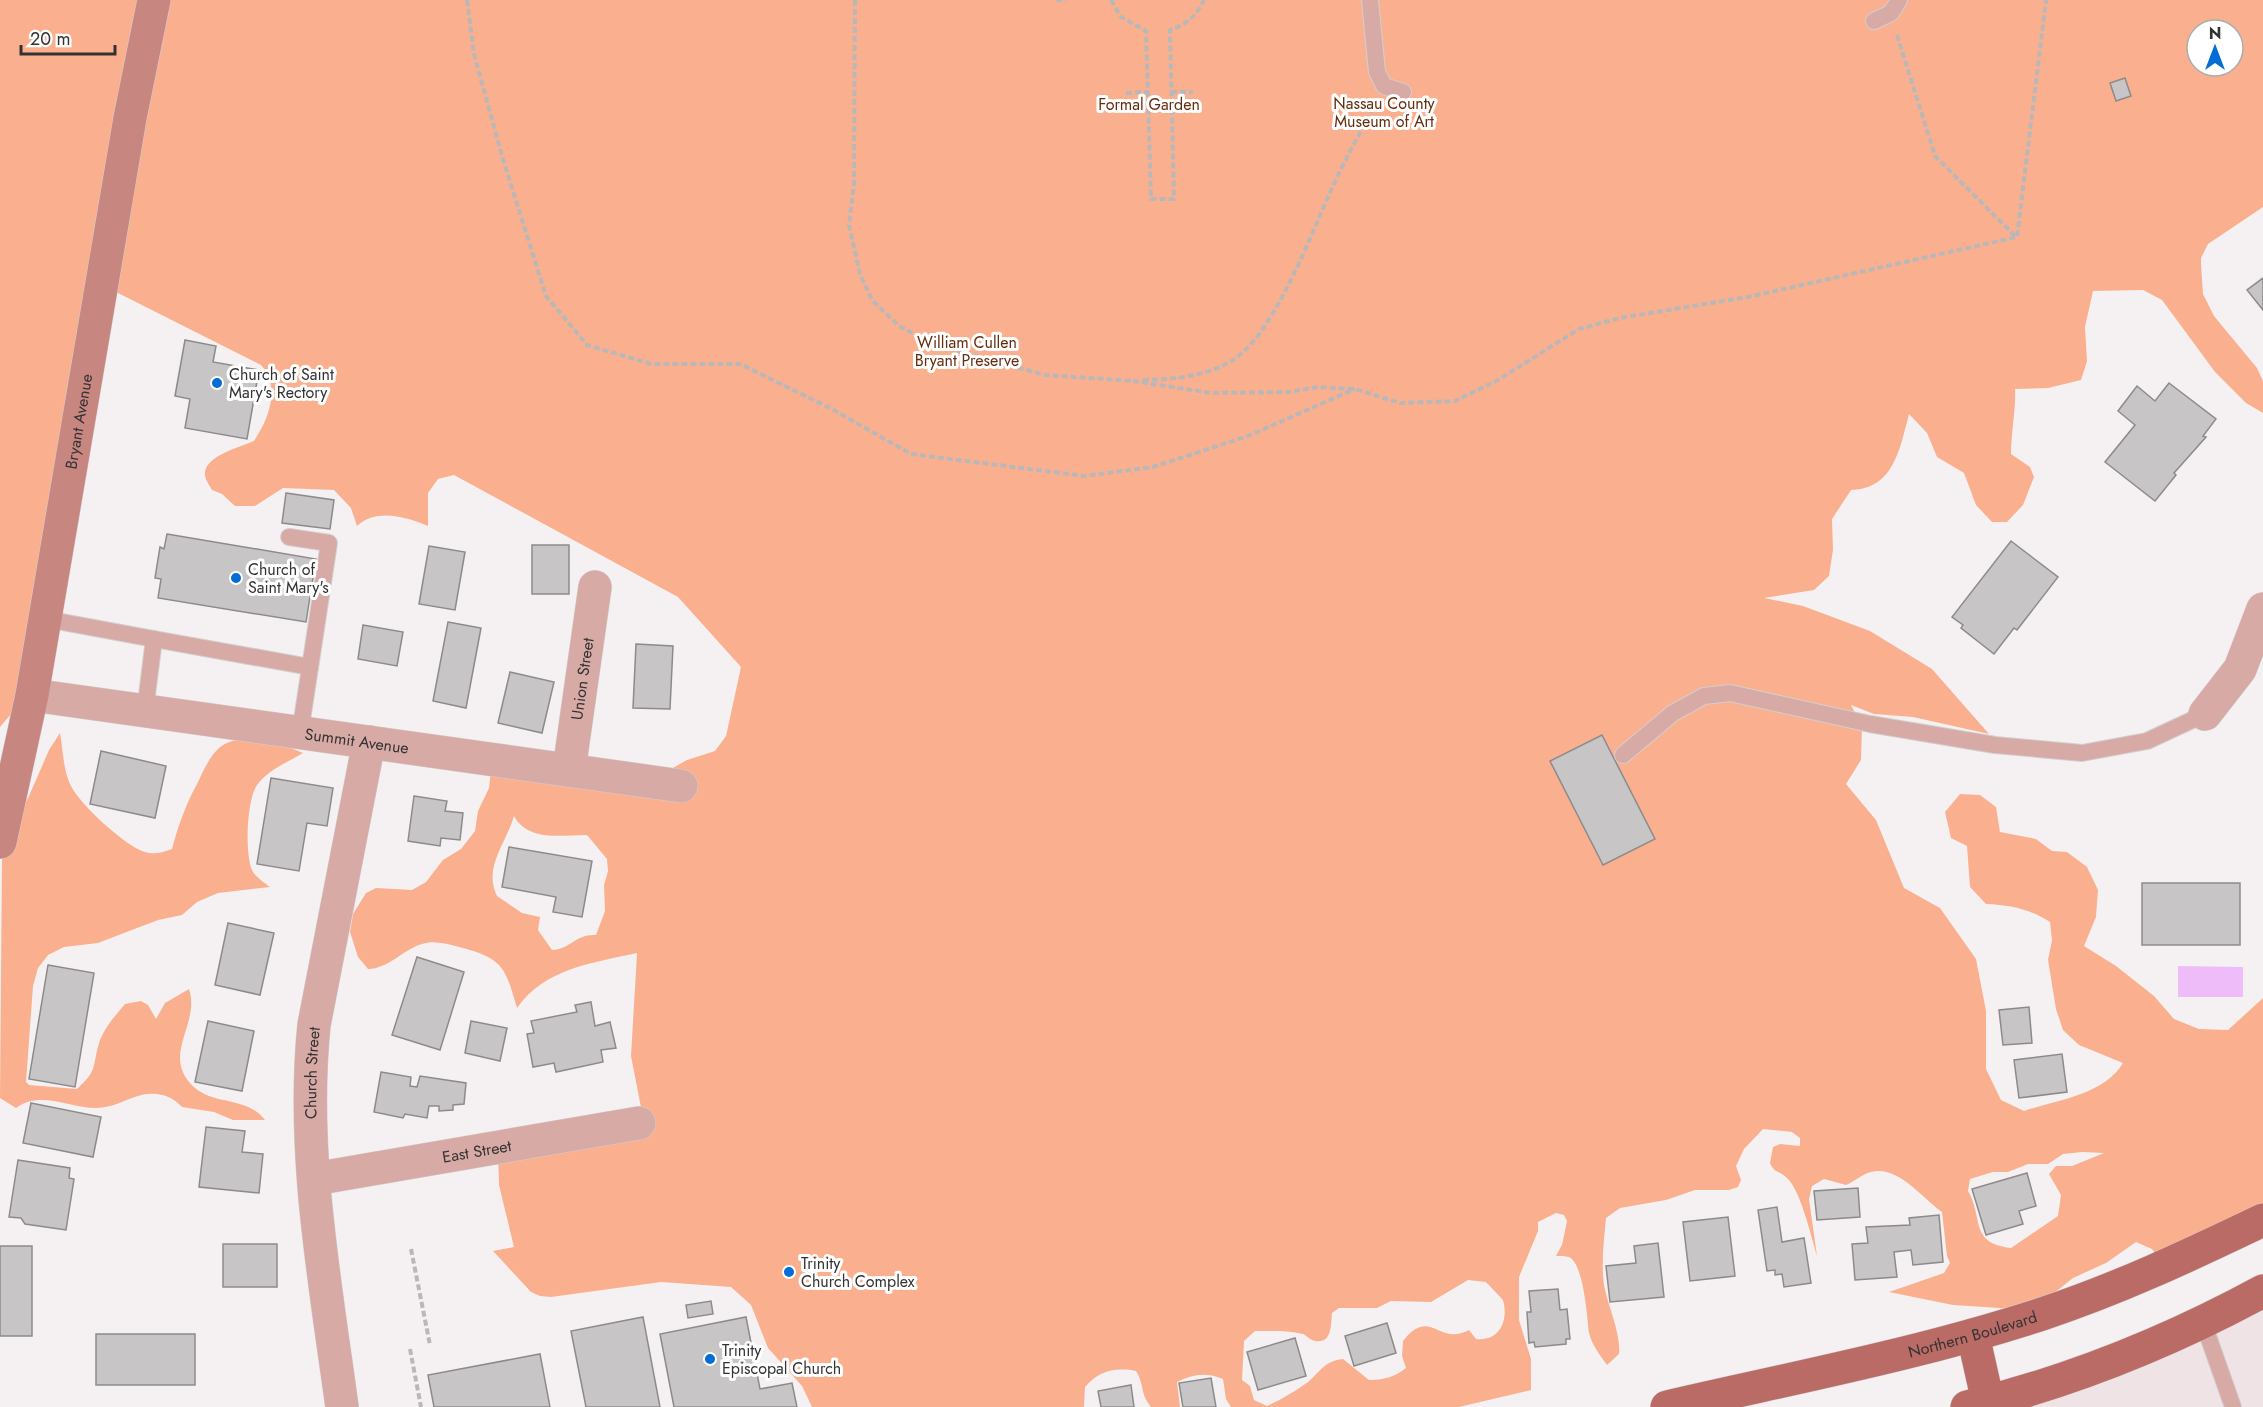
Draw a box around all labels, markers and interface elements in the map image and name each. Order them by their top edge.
scale bar [21,18,116,56]
north arrow [2185,18,2245,78]
text: N [2209,22,2221,45]
text: 20 m [30,26,70,52]
park label: Nassau County Museum of Art [1333,92,1436,133]
park label: Formal Garden [1098,93,1200,116]
park label: William Cullen Bryant Preserve [915,331,1019,372]
place label: Church of Saint Mary's Rectory [229,363,334,404]
street label: Bryant Avenue [60,372,98,471]
marker: Church of Saint Mary's Rectory [210,376,224,390]
place label: Church of Saint Mary's [248,558,329,599]
marker: Church of Saint Mary's [229,571,243,585]
street label: Union Street [565,636,600,722]
street label: Summit Avenue [303,722,410,760]
street label: Church Street [299,1026,326,1119]
street label: East Street [440,1134,513,1169]
place label: Trinity Church Complex [801,1252,915,1293]
marker: Trinity Church Complex [782,1265,796,1279]
street label: Northern Boulevard [1906,1305,2040,1364]
place label: Trinity Episcopal Church [722,1339,841,1380]
marker: Trinity Episcopal Church [703,1352,717,1366]

